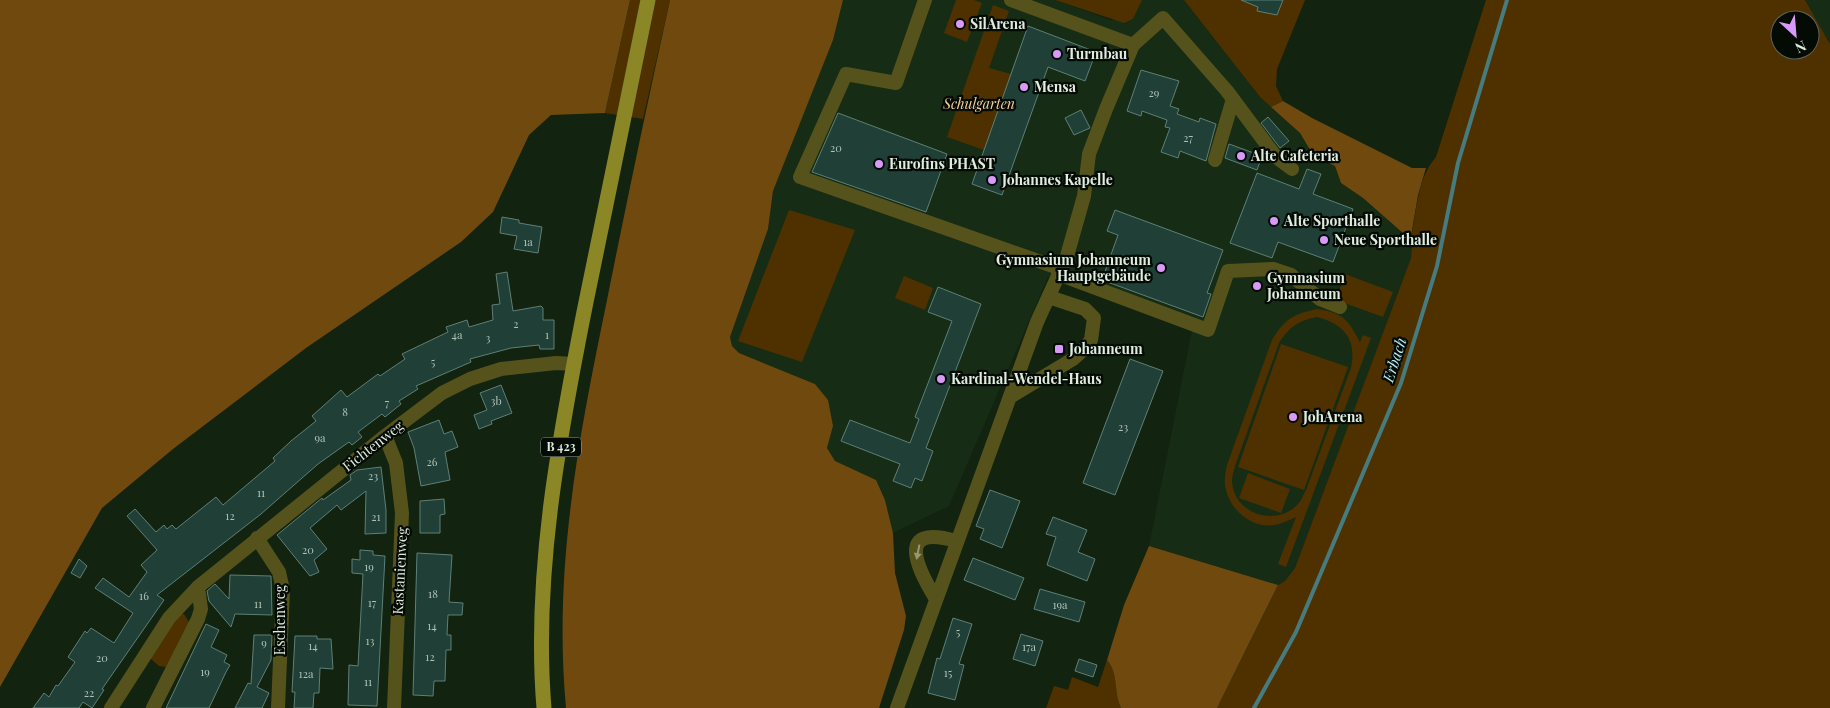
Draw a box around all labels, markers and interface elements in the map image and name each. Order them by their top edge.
north arrow [1770,10,1820,60]
place label: SilArena [970,14,1026,33]
marker: SilArena [954,18,966,30]
text: N [1792,36,1810,58]
place label: Turmbau [1067,44,1128,63]
marker: Turmbau [1051,48,1063,60]
place label: Mensa [1034,77,1077,96]
marker: Mensa [1018,81,1030,93]
house number: 29 [1149,85,1160,100]
park label: Schulgarten [942,94,1015,113]
house number: 27 [1183,130,1193,145]
house number: 20 [830,140,842,155]
place label: Alte Cafeteria [1250,146,1340,165]
marker: Alte Cafeteria [1235,150,1247,162]
place label: Eurofins PHAST [889,154,995,173]
marker: Eurofins PHAST [873,158,885,170]
place label: Johannes Kapelle [1001,170,1113,189]
marker: Johannes Kapelle [986,174,998,186]
place label: Alte Sporthalle [1283,211,1380,230]
marker: Alte Sporthalle [1268,215,1280,227]
place label: Neue Sporthalle [1334,230,1437,249]
house number: 1a [523,234,533,249]
marker: Neue Sporthalle [1318,234,1330,246]
place label: Gymnasium Johanneum Hauptgebäude [996,250,1151,285]
marker: Gymnasium Johanneum Hauptgebäude [1155,262,1167,274]
place label: Gymnasium Johanneum [1266,268,1345,303]
marker: Gymnasium Johanneum [1251,280,1263,292]
house number: 2 [513,316,519,331]
house number: 4a [452,327,463,342]
house number: 1 [545,327,549,342]
house number: 3 [486,330,491,345]
water label: Erbach [1377,335,1411,385]
place label: Johanneum [1068,339,1143,358]
marker: Johanneum [1053,343,1065,355]
house number: 5 [431,354,436,369]
place label: Kardinal-Wendel-Haus [951,369,1102,388]
marker: Kardinal-Wendel-Haus [935,373,947,385]
house number: 3b [490,393,502,408]
house number: 7 [385,395,390,410]
house number: 8 [342,404,348,419]
place label: JohArena [1302,407,1363,426]
marker: JohArena [1287,411,1299,423]
street label: Fichtenweg [338,415,408,475]
house number: 23 [1118,419,1128,434]
house number: 9a [314,430,326,445]
road number: B 423 [541,438,581,457]
house number: 26 [427,454,438,469]
house number: 23 [368,468,378,483]
house number: 11 [257,485,265,500]
house number: 12 [225,508,235,523]
house number: 21 [371,509,381,524]
street label: Kastanienweg [388,526,411,615]
house number: 20 [302,542,314,557]
one-way arrow [913,545,921,561]
house number: 19 [364,559,374,574]
street label: Eschenweg [270,584,289,655]
house number: 18 [428,586,438,601]
house number: 16 [139,588,149,603]
house number: 17 [368,595,377,610]
house number: 11 [254,596,262,611]
house number: 19a [1052,597,1068,612]
house number: 14 [427,618,437,633]
house number: 5 [956,624,961,639]
house number: 13 [366,633,374,648]
house number: 9 [261,635,267,650]
house number: 14 [308,638,318,653]
house number: 17a [1022,639,1037,654]
house number: 12 [425,649,435,664]
house number: 20 [96,650,108,665]
house number: 19 [200,664,210,679]
house number: 15 [944,665,953,680]
house number: 12a [299,666,314,681]
house number: 11 [364,674,372,689]
house number: 22 [84,685,94,700]

